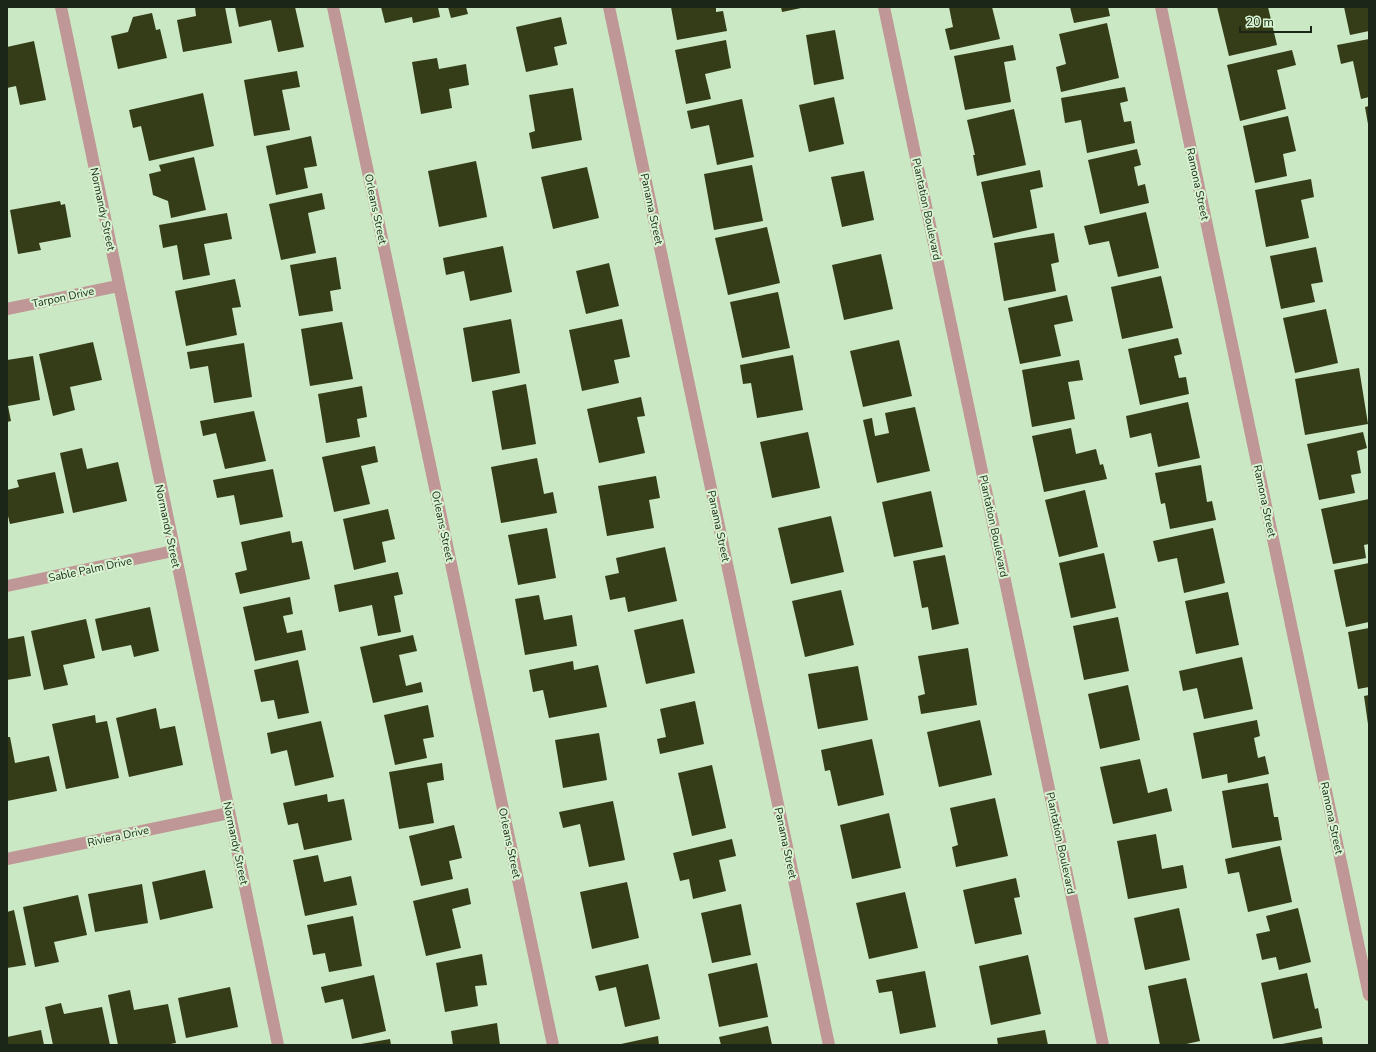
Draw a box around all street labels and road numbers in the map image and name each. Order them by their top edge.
street label: Ramona Street [1183,147,1213,222]
street label: Plantation Boulevard [908,157,945,262]
street label: Normandy Street [86,166,119,252]
street label: Panama Street [637,172,666,246]
street label: Orleans Street [361,173,390,246]
street label: Tarpon Drive [31,284,96,311]
street label: Ramona Street [1250,464,1280,539]
street label: Plantation Boulevard [975,474,1012,579]
street label: Normandy Street [151,483,184,569]
street label: Panama Street [704,489,733,563]
street label: Orleans Street [428,490,457,563]
street label: Sable Palm Drive [47,553,133,586]
street label: Ramona Street [1317,781,1347,856]
street label: Plantation Boulevard [1042,791,1079,896]
street label: Normandy Street [219,800,252,886]
street label: Panama Street [771,806,800,880]
street label: Orleans Street [495,807,524,880]
street label: Riviera Drive [86,823,150,850]

